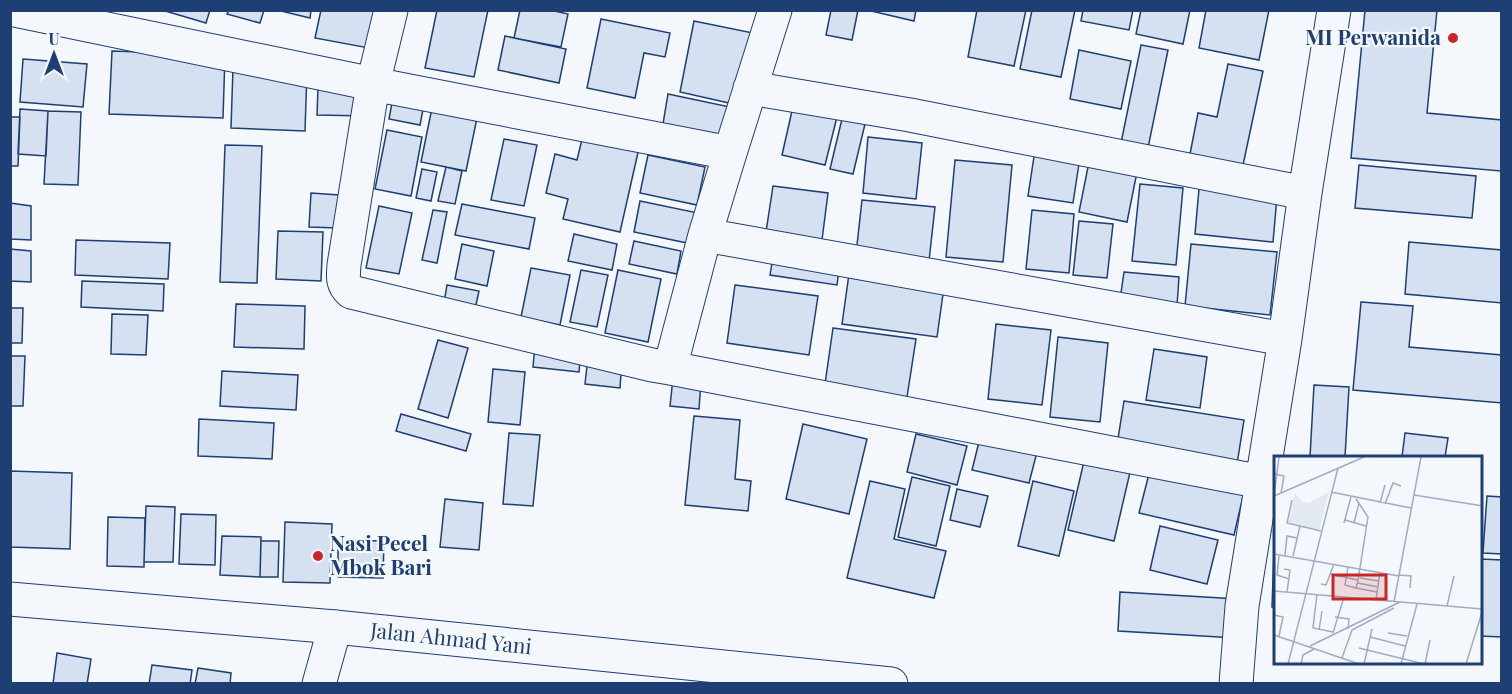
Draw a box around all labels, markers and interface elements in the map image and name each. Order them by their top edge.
place label: MI Perwanida [1305,22,1441,50]
north arrow [24,24,84,84]
text: U [48,28,60,49]
marker: MI Perwanida [1446,31,1460,45]
inset map [1274,456,1482,664]
place label: Nasi Pecel Mbok Bari [330,528,432,580]
marker: Nasi Pecel Mbok Bari [311,549,325,563]
street label: Jalan Ahmad Yani [368,615,533,659]

